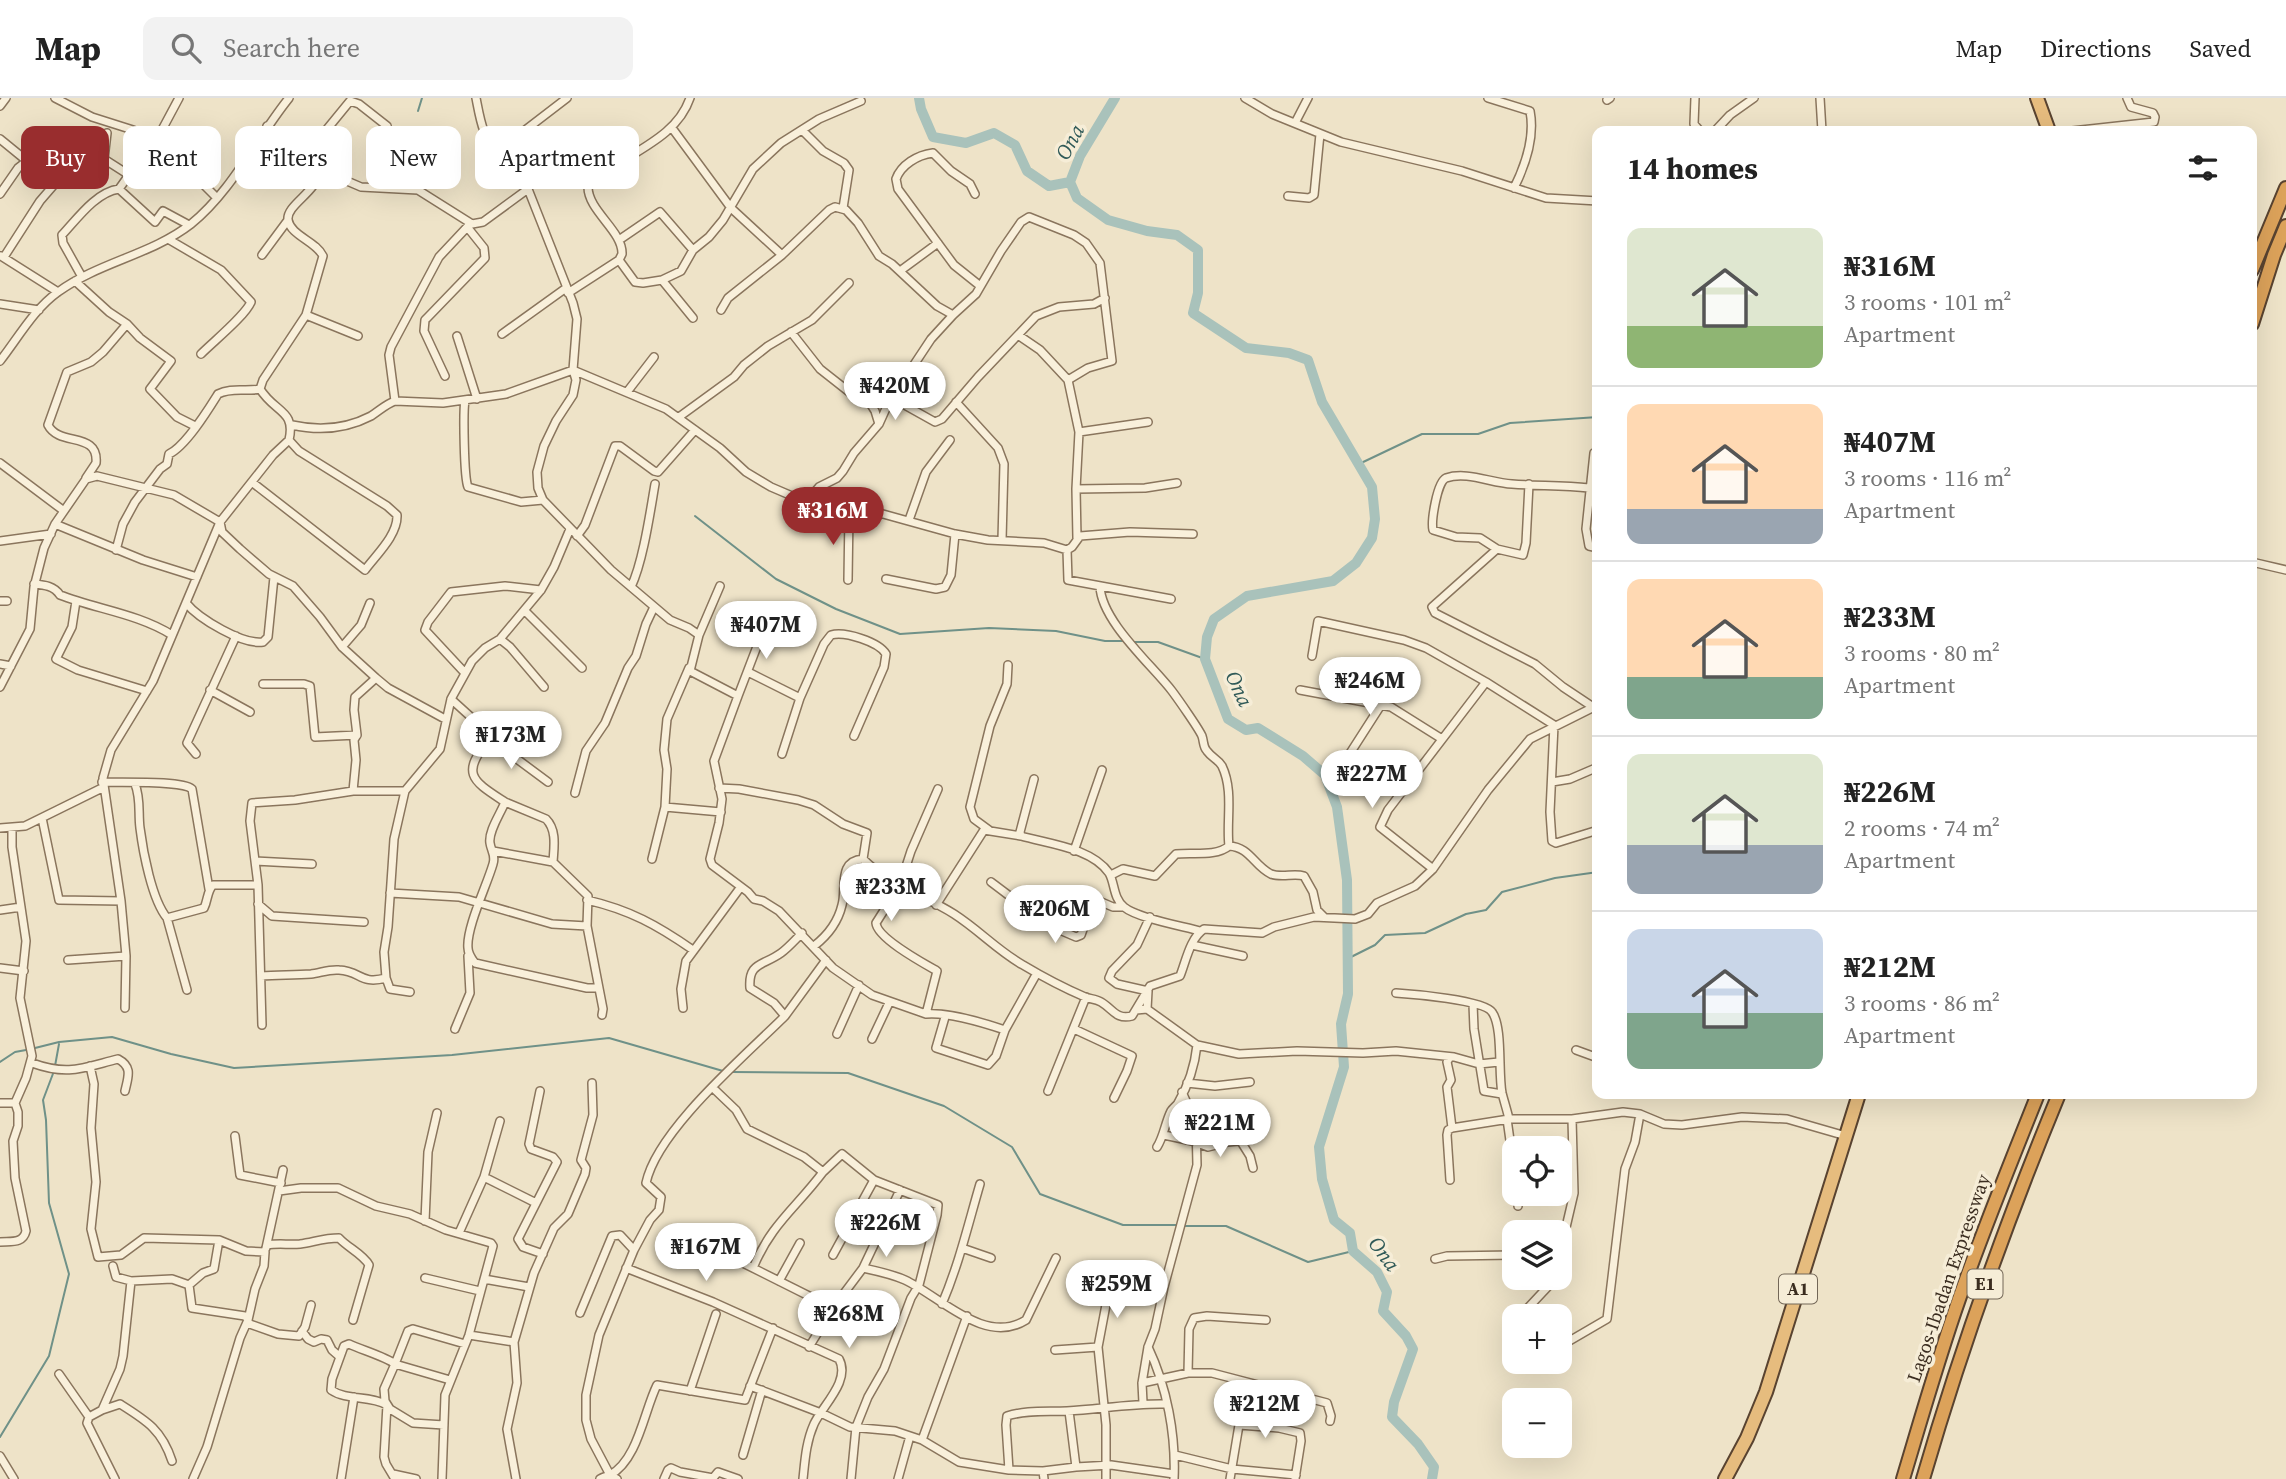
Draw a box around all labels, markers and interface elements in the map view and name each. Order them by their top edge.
search box [143,17,633,80]
text: Map [35,26,101,71]
icon: search [167,29,205,67]
text: Search here [223,30,360,66]
text: Map [1955,32,2002,65]
text: Directions [2040,32,2151,65]
text: Saved [2189,32,2251,65]
water label: Ona [1048,119,1091,165]
chip: Buy [21,126,109,189]
chip: Rent [123,126,221,189]
chip: Filters [235,126,352,189]
chip: New [366,126,461,189]
chip: Apartment [475,126,639,189]
text: 14 homes [1627,148,1758,189]
icon: filters [2184,149,2222,187]
text: ₦316M [1844,245,1936,286]
icon: home [1683,256,1767,340]
text: 3 rooms · 101 m² [1844,286,2011,318]
text: Apartment [1844,318,1955,350]
pin: ₦420M [846,362,944,422]
text: ₦420M [860,369,930,401]
text: ₦407M [1844,421,1936,462]
icon: home [1683,432,1767,516]
text: 3 rooms · 116 m² [1844,462,2011,494]
pin: ₦316M [784,488,882,547]
text: ₦316M [798,494,868,526]
text: Apartment [1844,494,1955,526]
text: ₦233M [1844,596,1936,637]
pin: ₦407M [717,602,815,661]
icon: home [1683,607,1767,691]
text: ₦407M [731,608,801,640]
text: 3 rooms · 80 m² [1844,637,2000,669]
pin: ₦246M [1321,658,1419,717]
text: ₦246M [1335,664,1405,696]
water label: Ona [1219,666,1260,712]
text: Apartment [1844,669,1955,701]
pin: ₦173M [462,712,560,771]
text: ₦173M [476,718,546,750]
pin: ₦227M [1323,750,1421,810]
text: ₦227M [1337,757,1407,789]
text: ₦226M [1844,771,1936,812]
icon: home [1683,782,1767,866]
text: 2 rooms · 74 m² [1844,812,2000,844]
text: Apartment [1844,844,1955,876]
pin: ₦233M [842,864,940,923]
text: ₦233M [856,870,926,902]
pin: ₦206M [1006,886,1104,945]
text: ₦206M [1020,892,1090,924]
text: ₦212M [1844,946,1936,987]
icon: home [1683,957,1767,1041]
text: 3 rooms · 86 m² [1844,987,2000,1019]
text: Apartment [1844,1019,1955,1051]
pin: ₦221M [1171,1100,1269,1159]
text: ₦221M [1185,1106,1255,1138]
map controls [1502,1136,1572,1458]
button: locate [1502,1136,1572,1206]
street label: Lagos-Ibadan Expressway [1900,1170,1996,1386]
pin: ₦226M [837,1200,935,1259]
text: ₦226M [851,1206,921,1238]
button: layers [1502,1220,1572,1290]
pin: ₦167M [657,1224,755,1283]
text: ₦167M [671,1230,741,1262]
water label: Ona [1362,1230,1407,1277]
pin: ₦259M [1068,1260,1166,1320]
text: ₦259M [1082,1267,1152,1299]
road number: E1 [1968,1269,2002,1298]
road number: A1 [1779,1274,1817,1304]
pin: ₦268M [800,1290,898,1350]
text: ₦268M [814,1297,884,1329]
button: + [1502,1304,1572,1374]
pin: ₦212M [1216,1380,1314,1440]
text: ₦212M [1230,1387,1300,1419]
button: − [1502,1388,1572,1458]

